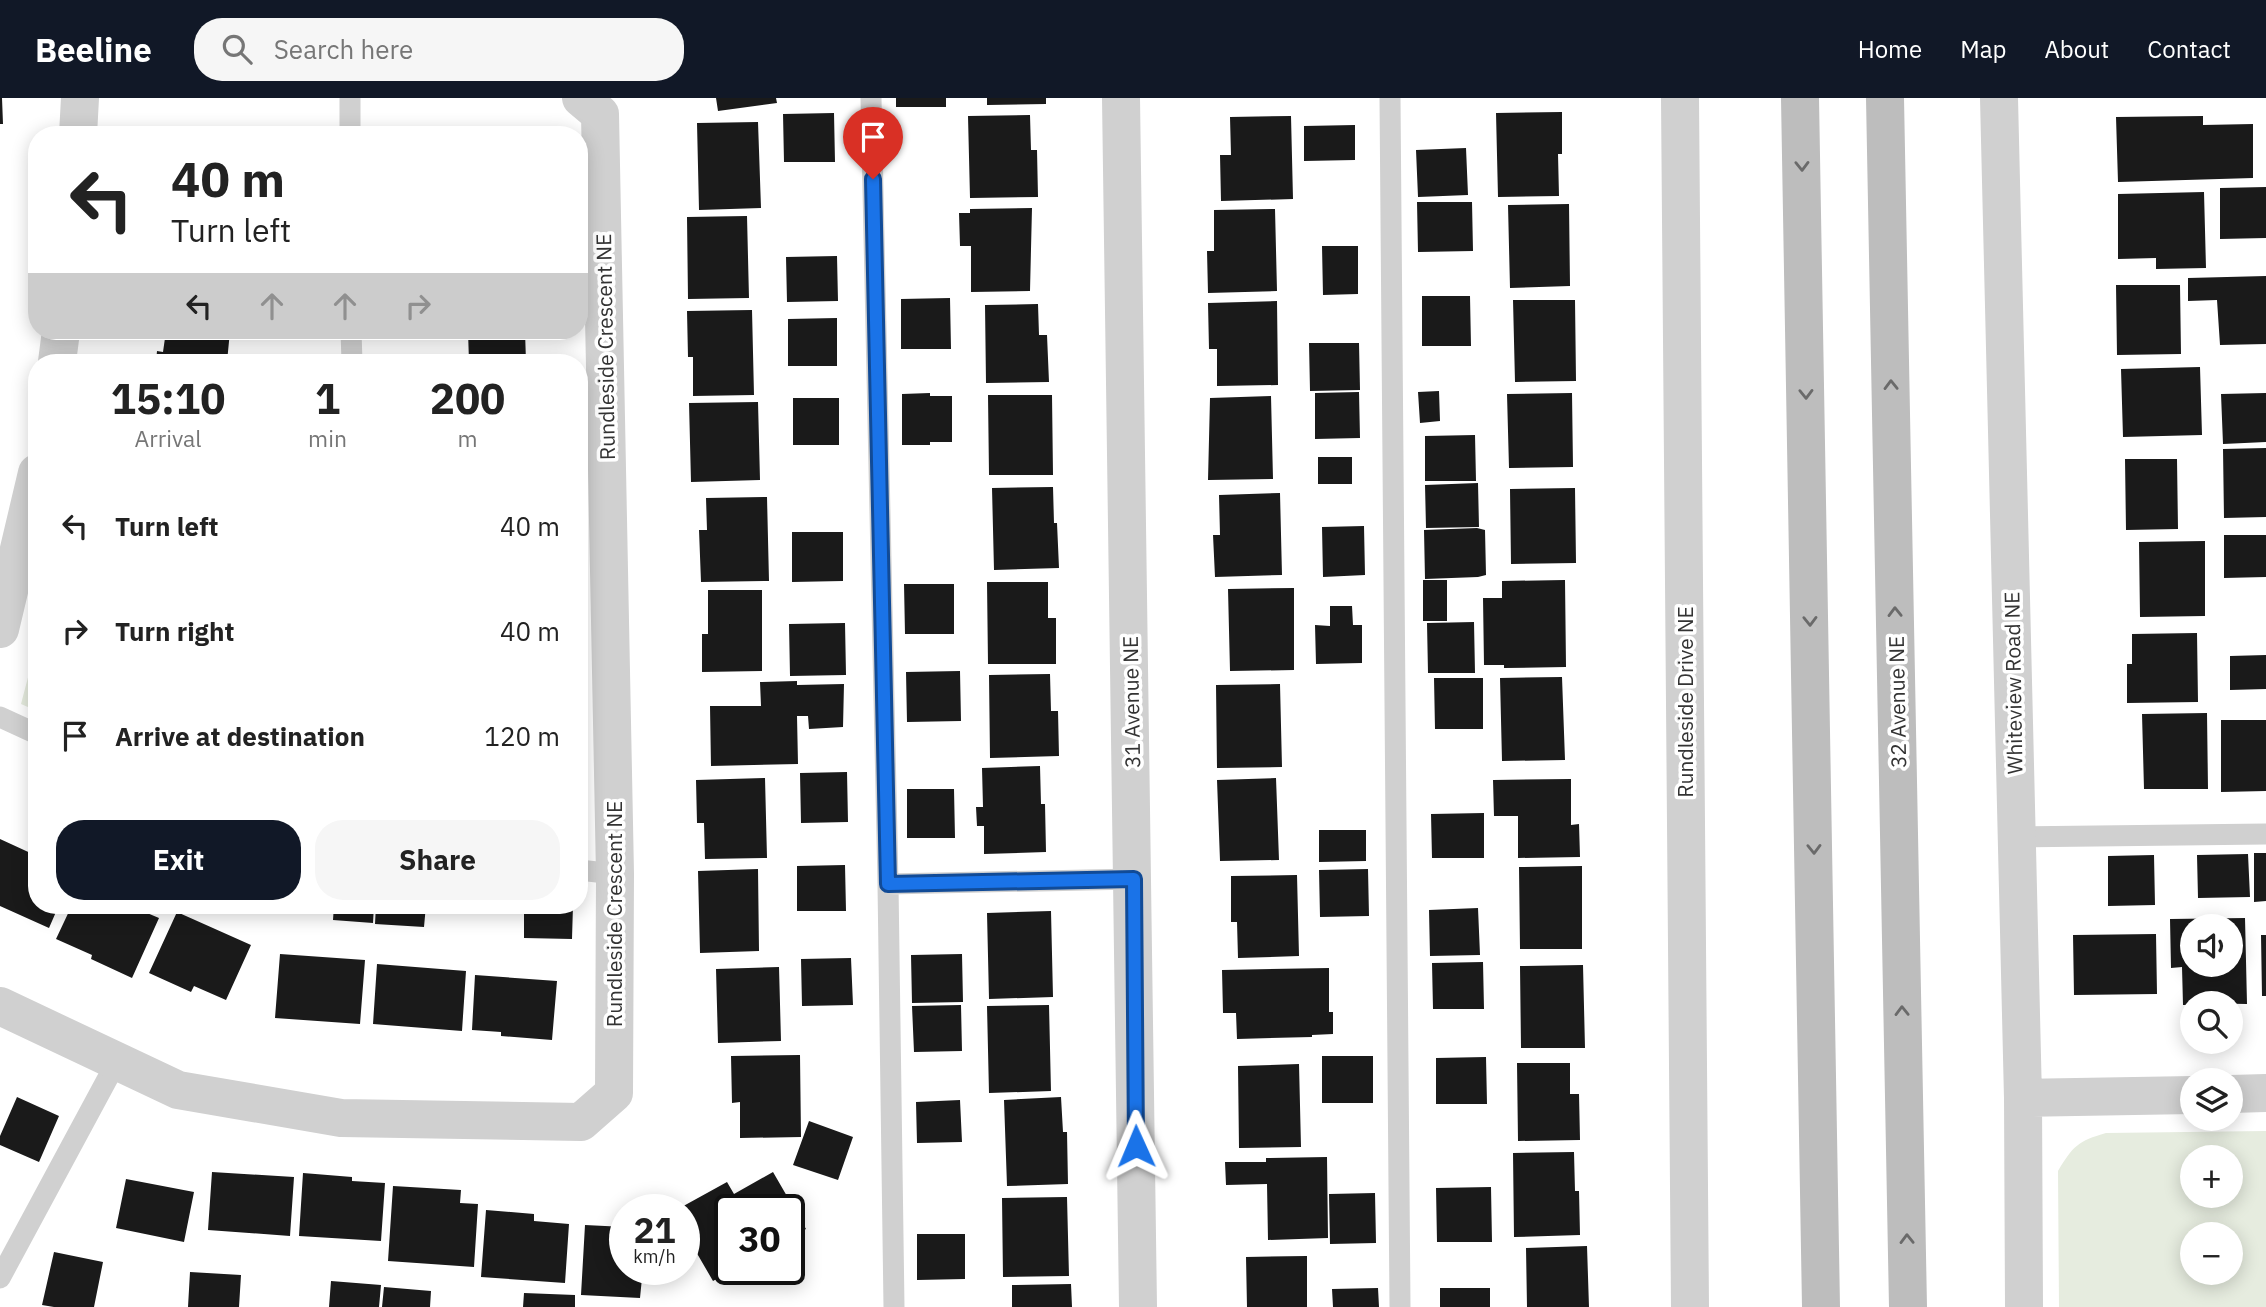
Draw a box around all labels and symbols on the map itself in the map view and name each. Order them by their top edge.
pin [843,107,903,179]
one-way arrow [1794,161,1809,172]
street label: Rundleside Crescent NE [589,233,621,461]
one-way arrow [1883,379,1898,390]
one-way arrow [1798,389,1814,399]
street label: Whiteview Road NE [1997,591,2029,775]
street label: Rundleside Drive NE [1671,606,1699,798]
one-way arrow [1887,607,1903,617]
one-way arrow [1802,616,1818,627]
street label: 31 Avenue NE [1116,636,1146,768]
street label: 32 Avenue NE [1882,636,1912,768]
street label: Rundleside Crescent NE [600,801,628,1027]
one-way arrow [1806,844,1822,854]
one-way arrow [1894,1006,1910,1016]
position arrow [1099,1109,1173,1183]
speed limit sign: 30 [714,1194,805,1285]
one-way arrow [1899,1233,1914,1244]

